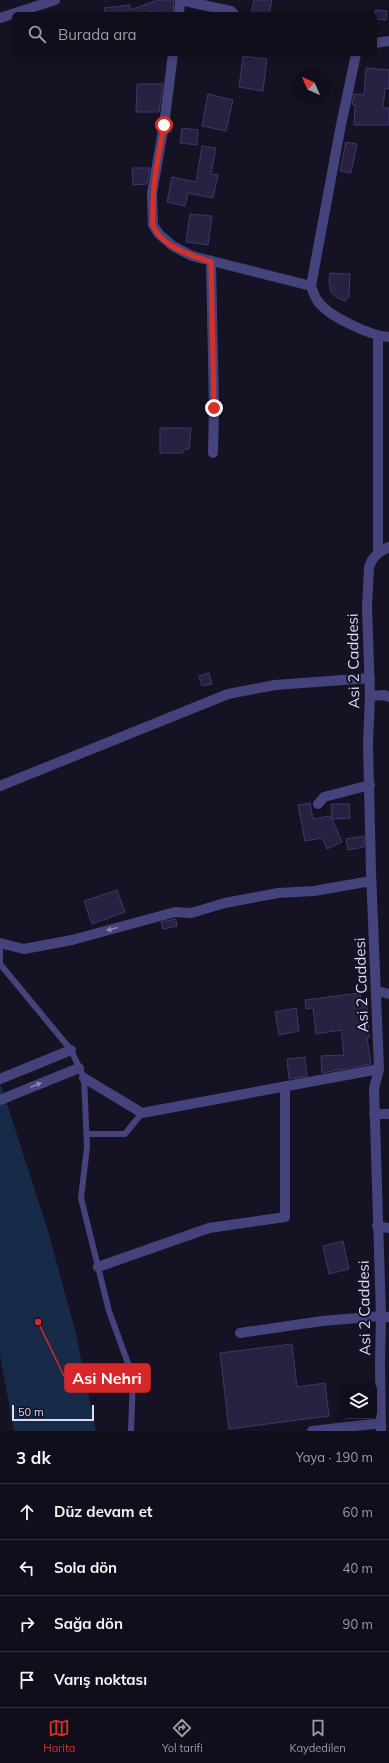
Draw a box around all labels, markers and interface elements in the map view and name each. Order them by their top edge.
search box [12,12,377,56]
icon: search [26,23,48,45]
text: Burada ara [58,25,137,44]
north arrow [293,68,329,104]
route start [155,116,173,134]
route end [205,399,223,417]
street label: Asi 2 Caddesi [343,613,363,709]
one-way arrow [106,927,118,933]
street label: Asi 2 Caddesi [350,937,372,1033]
one-way arrow [31,1082,42,1088]
street label: Asi 2 Caddesi [354,1260,374,1356]
callout: Asi Nehri [65,1364,150,1392]
text: Asi Nehri [72,1368,142,1388]
map controls [341,1383,377,1419]
button: layers [341,1383,377,1419]
scale bar [12,1403,94,1422]
text: 50 m [18,1405,44,1419]
text: 3 dk [16,1447,51,1468]
text: Yaya · 190 m [296,1449,373,1465]
icon: ahead [16,1501,38,1523]
text: Düz devam et [54,1502,153,1521]
text: 60 m [343,1504,373,1520]
icon: left [16,1557,38,1579]
text: Sola dön [54,1558,117,1577]
text: 40 m [343,1560,373,1576]
icon: right [16,1613,38,1635]
text: Sağa dön [54,1614,123,1633]
text: 90 m [343,1616,373,1632]
icon: arrive [16,1669,38,1691]
text: Varış noktası [54,1670,147,1689]
tab: Harita [43,1717,75,1755]
tab: Yol tarifi [162,1717,203,1755]
tab: Kaydedilen [289,1717,346,1755]

